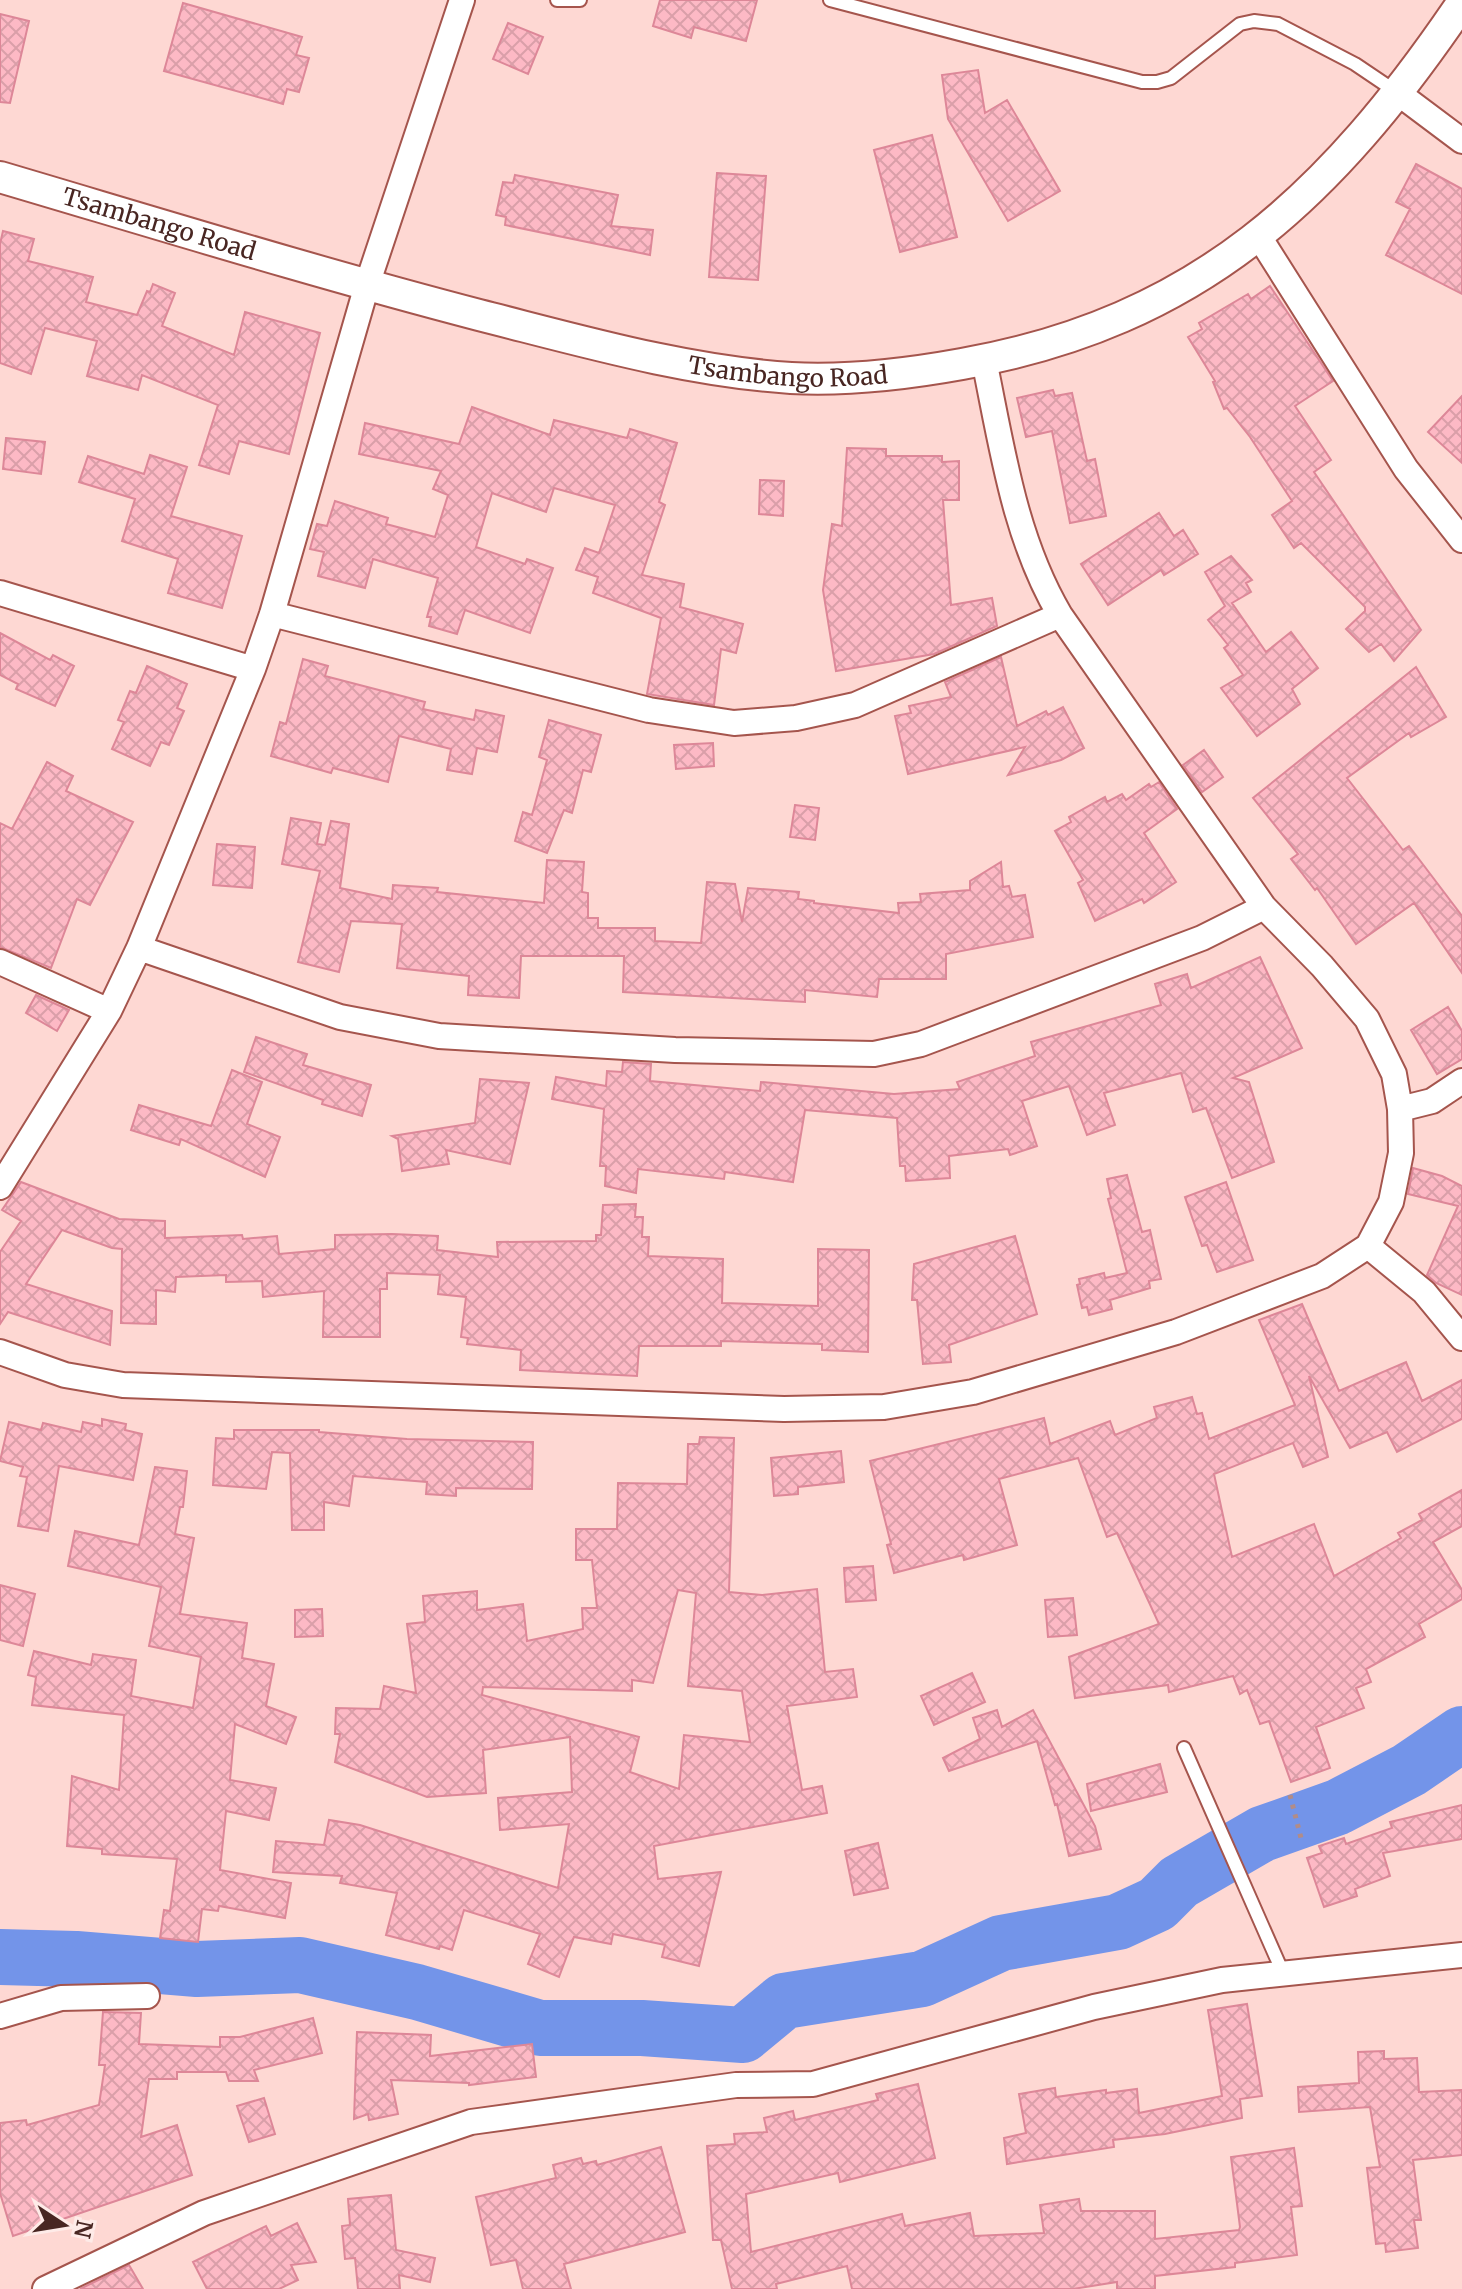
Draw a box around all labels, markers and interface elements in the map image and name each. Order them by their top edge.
street label: Tsambango Road [59,180,260,267]
street label: Tsambango Road [686,349,889,394]
north arrow [24,2185,104,2265]
text: N [68,2218,99,2241]

